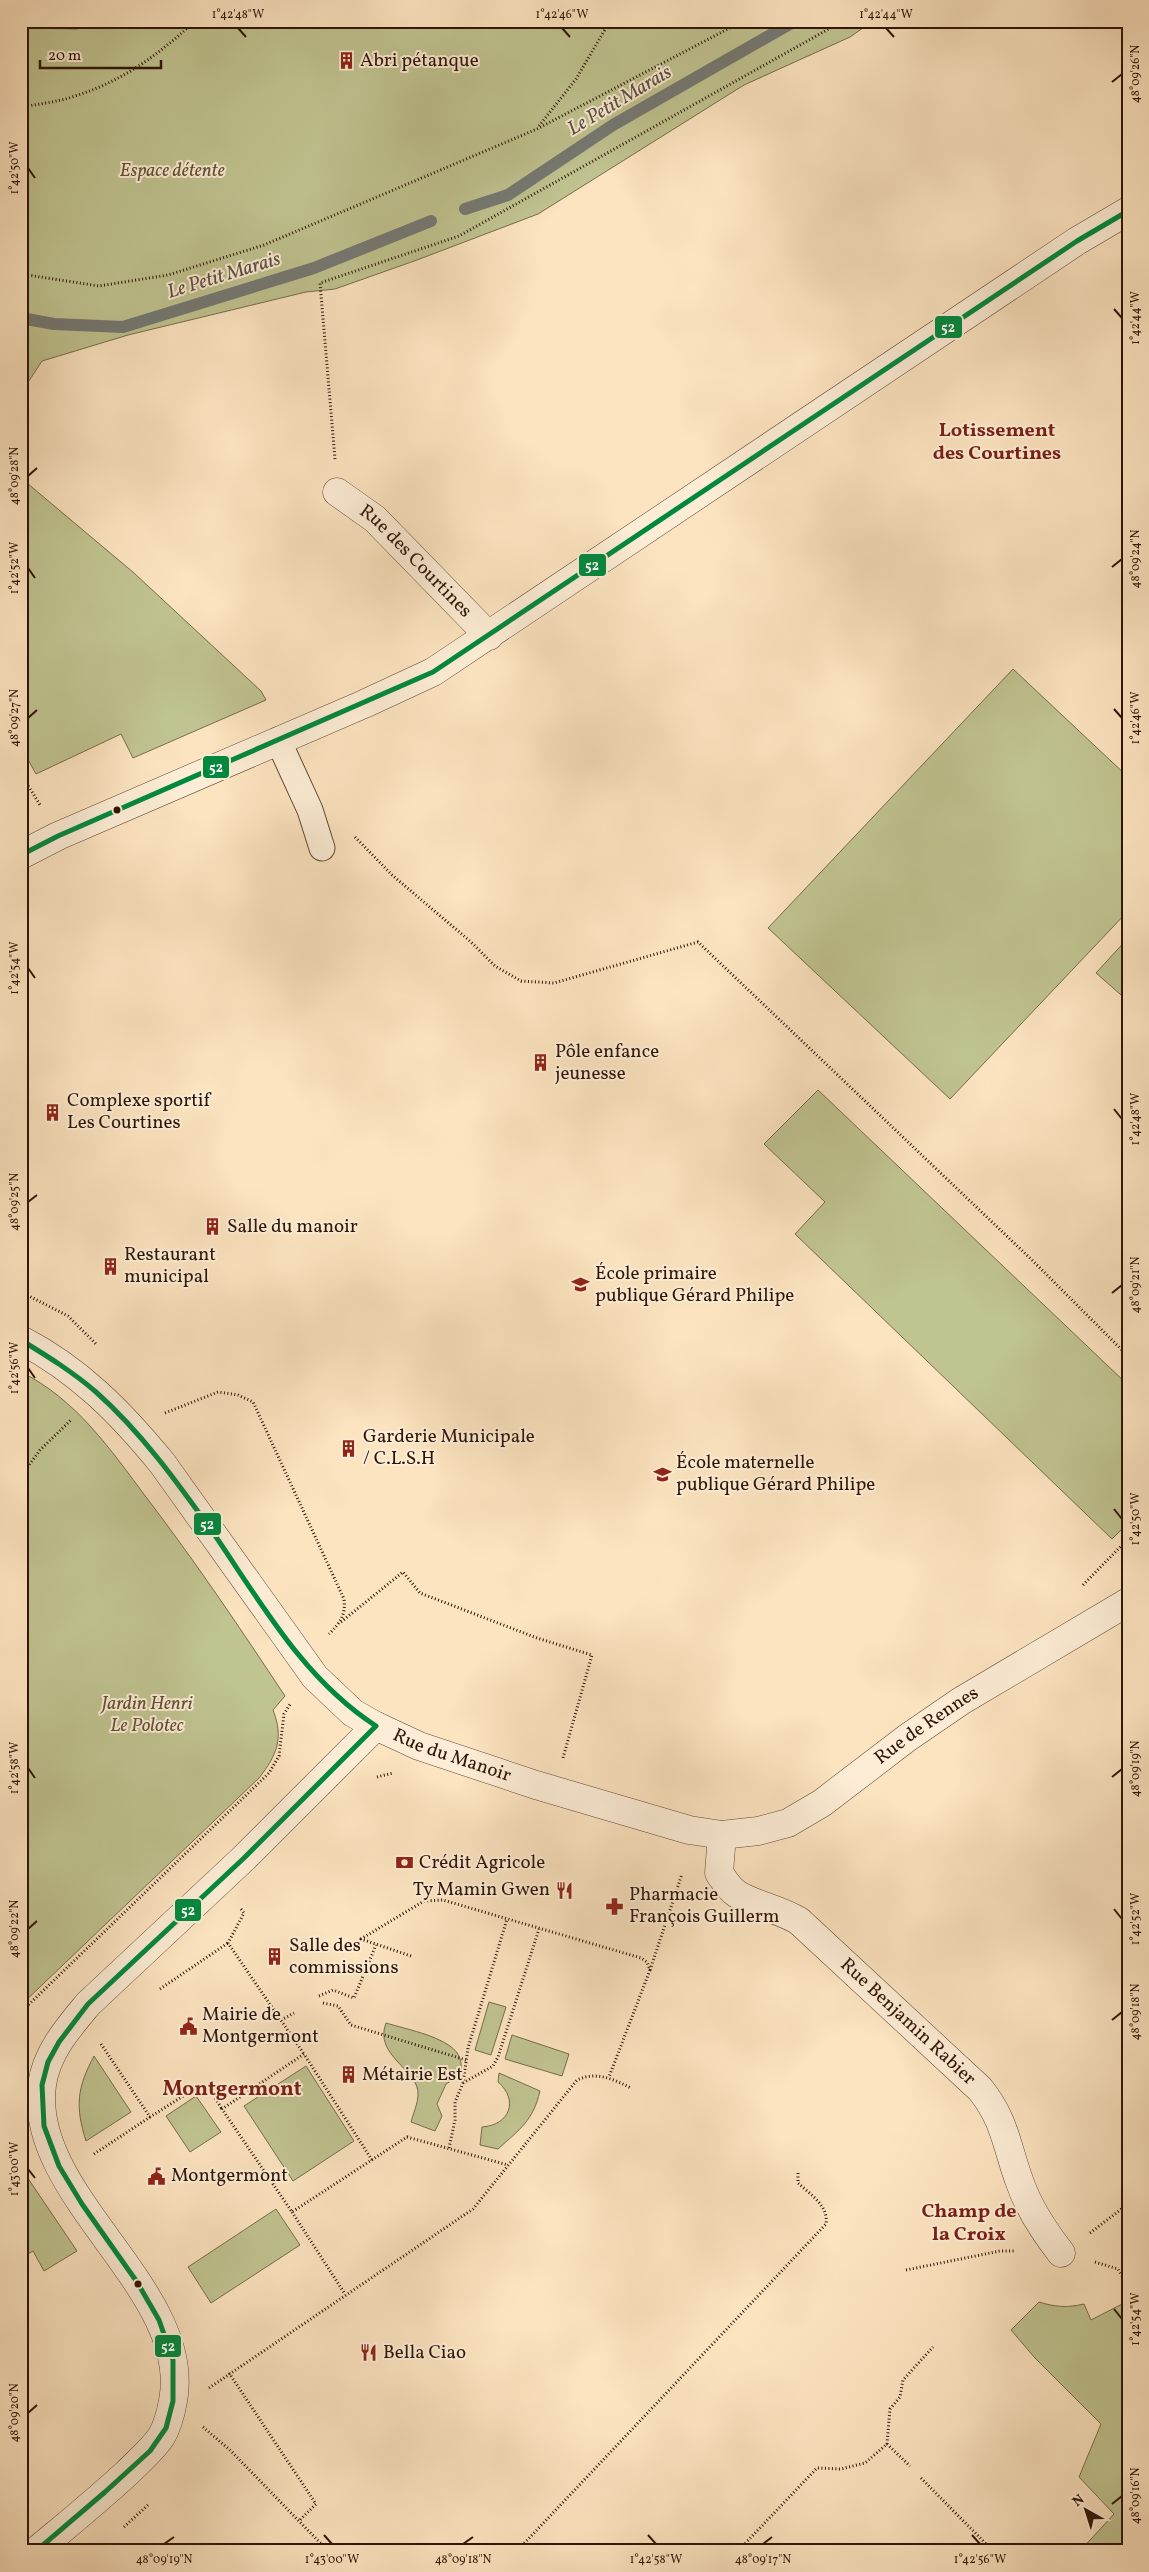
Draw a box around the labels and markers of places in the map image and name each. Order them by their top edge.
place label: Abri pétanque [360,48,479,74]
building icon: Abri pétanque [336,51,356,71]
unlabelled marker [112,805,122,815]
place label: Pôle enfance jeunesse [555,1039,659,1087]
building icon: Pôle enfance jeunesse [531,1053,551,1073]
place label: Complexe sportif Les Courtines [67,1088,212,1136]
building icon: Complexe sportif Les Courtines [43,1102,63,1122]
place label: Salle du manoir [227,1214,358,1240]
building icon: Salle du manoir [203,1217,223,1237]
place label: Restaurant municipal [124,1242,216,1290]
building icon: Restaurant municipal [100,1256,120,1276]
place label: École primaire publique Gérard Philipe [595,1261,794,1309]
school or university icon: École primaire publique Gérard Philipe [571,1275,591,1295]
place label: Garderie Municipale / C.L.S.H [363,1424,535,1472]
building icon: Garderie Municipale / C.L.S.H [339,1438,359,1458]
place label: École maternelle publique Gérard Philipe [676,1450,875,1498]
school or university icon: École maternelle publique Gérard Philipe [652,1464,672,1484]
place label: Crédit Agricole [419,1850,545,1876]
bank icon: Crédit Agricole [395,1853,415,1873]
place label: Ty Mamin Gwen [413,1877,550,1903]
restaurant icon: Ty Mamin Gwen [554,1880,574,1900]
place label: Pharmacie François Guillerm [629,1882,780,1930]
pharmacy icon: Pharmacie François Guillerm [605,1896,625,1916]
place label: Salle des commissions [289,1933,399,1981]
building icon: Salle des commissions [265,1947,285,1967]
place label: Mairie de Montgermont [202,2002,319,2050]
public building icon: Mairie de Montgermont [178,2016,198,2036]
place label: Métairie Est [362,2062,463,2088]
building icon: Métairie Est [338,2065,358,2085]
place label: Montgermont [171,2163,288,2189]
public building icon: Montgermont [147,2166,167,2186]
unlabelled marker [133,2279,143,2289]
place label: Bella Ciao [383,2340,466,2366]
restaurant icon: Bella Ciao [359,2343,379,2363]

